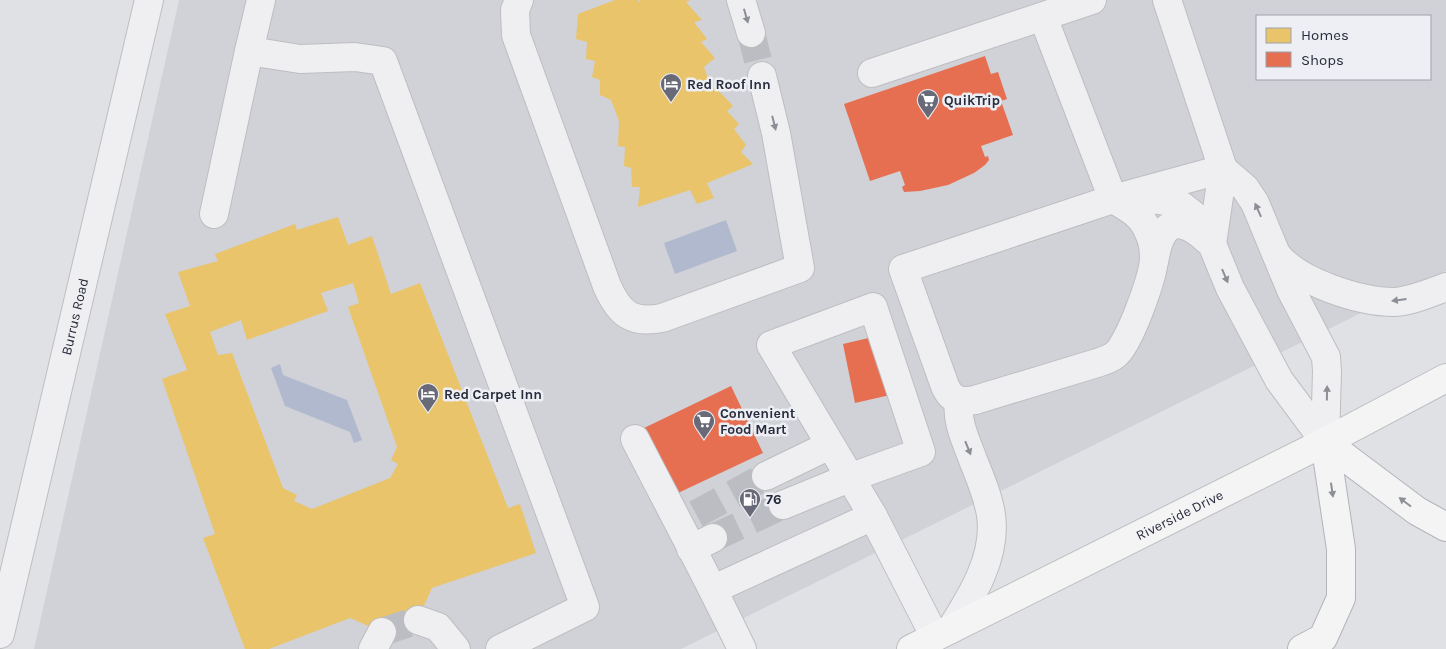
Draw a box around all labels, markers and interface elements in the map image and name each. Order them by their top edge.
one-way arrow [742,9,750,24]
legend [1256,15,1431,80]
text: Homes [1301,26,1349,44]
text: Shops [1301,51,1344,69]
hotel icon: Red Roof Inn [659,72,683,103]
place label: Red Roof Inn [687,76,771,93]
supermarket icon: QuikTrip [916,88,940,119]
place label: QuikTrip [944,92,1000,109]
one-way arrow [770,115,778,131]
one-way arrow [1254,203,1262,217]
one-way arrow [1222,269,1230,283]
street label: Burrus Road [58,276,92,357]
one-way arrow [1391,296,1407,304]
hotel icon: Red Carpet Inn [416,382,440,413]
one-way arrow [1323,385,1331,401]
place label: Red Carpet Inn [444,386,542,403]
place label: Convenient Food Mart [720,405,796,438]
supermarket icon: Convenient Food Mart [692,409,716,440]
one-way arrow [965,440,973,455]
one-way arrow [1329,482,1337,498]
street label: Riverside Drive [1133,486,1226,544]
fuel station icon: 76 [738,487,762,518]
place label: 76 [766,491,781,508]
one-way arrow [1399,496,1412,507]

